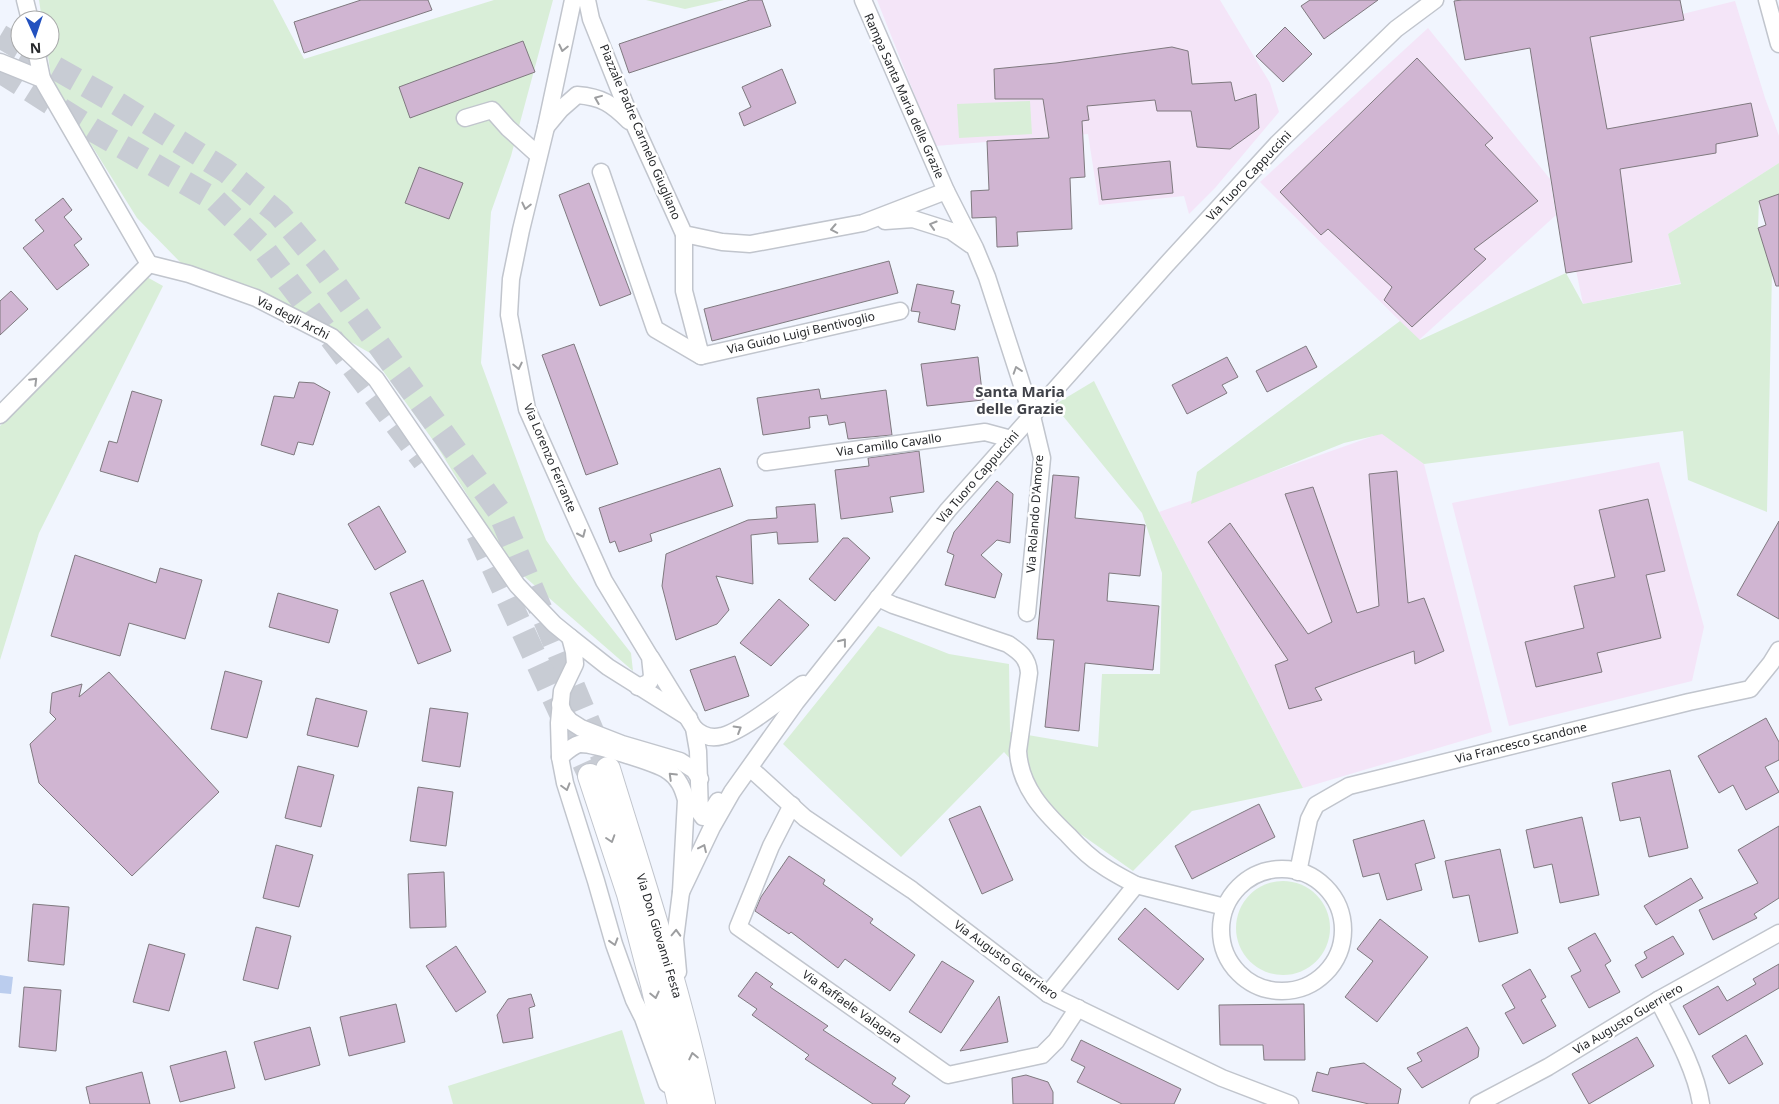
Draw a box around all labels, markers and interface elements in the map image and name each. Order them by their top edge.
north arrow [10,10,60,60]
street label: Rampa Santa Maria delle Grazie [860,11,949,181]
text: N [30,39,42,58]
street label: Piazzale Padre Carmelo Giugliano [596,41,685,222]
one-way arrow [558,43,569,52]
one-way arrow [594,95,603,106]
street label: Via Tuoro Cappuccini [1202,127,1295,224]
one-way arrow [521,202,532,211]
one-way arrow [929,220,937,230]
one-way arrow [829,223,838,233]
street label: Via degli Archi [254,292,333,343]
street label: Via Guido Luigi Bentivoglio [725,307,876,358]
one-way arrow [512,362,523,371]
one-way arrow [1013,366,1023,374]
one-way arrow [28,377,37,386]
district label: Santa Maria delle Grazie [975,381,1065,418]
street label: Via Lorenzo Ferrante [520,401,581,515]
street label: Via Tuoro Cappuccini [933,427,1023,527]
street label: Via Camillo Cavallo [835,429,943,460]
street label: Via Rolando D'Amore [1022,454,1047,573]
one-way arrow [576,529,587,538]
one-way arrow [838,639,846,648]
street label: Via Francesco Scandone [1453,718,1589,767]
one-way arrow [733,725,742,735]
one-way arrow [669,773,678,782]
one-way arrow [561,782,571,790]
one-way arrow [605,834,615,843]
one-way arrow [696,844,707,853]
street label: Via Don Giovanni Festa [632,872,687,1000]
street label: Via Augusto Guerriero [951,916,1062,1003]
one-way arrow [670,929,681,937]
one-way arrow [608,938,618,946]
street label: Via Raffaele Valagara [799,966,906,1047]
street label: Via Augusto Guerriero [1570,979,1686,1058]
one-way arrow [649,991,660,1000]
one-way arrow [688,1052,698,1061]

